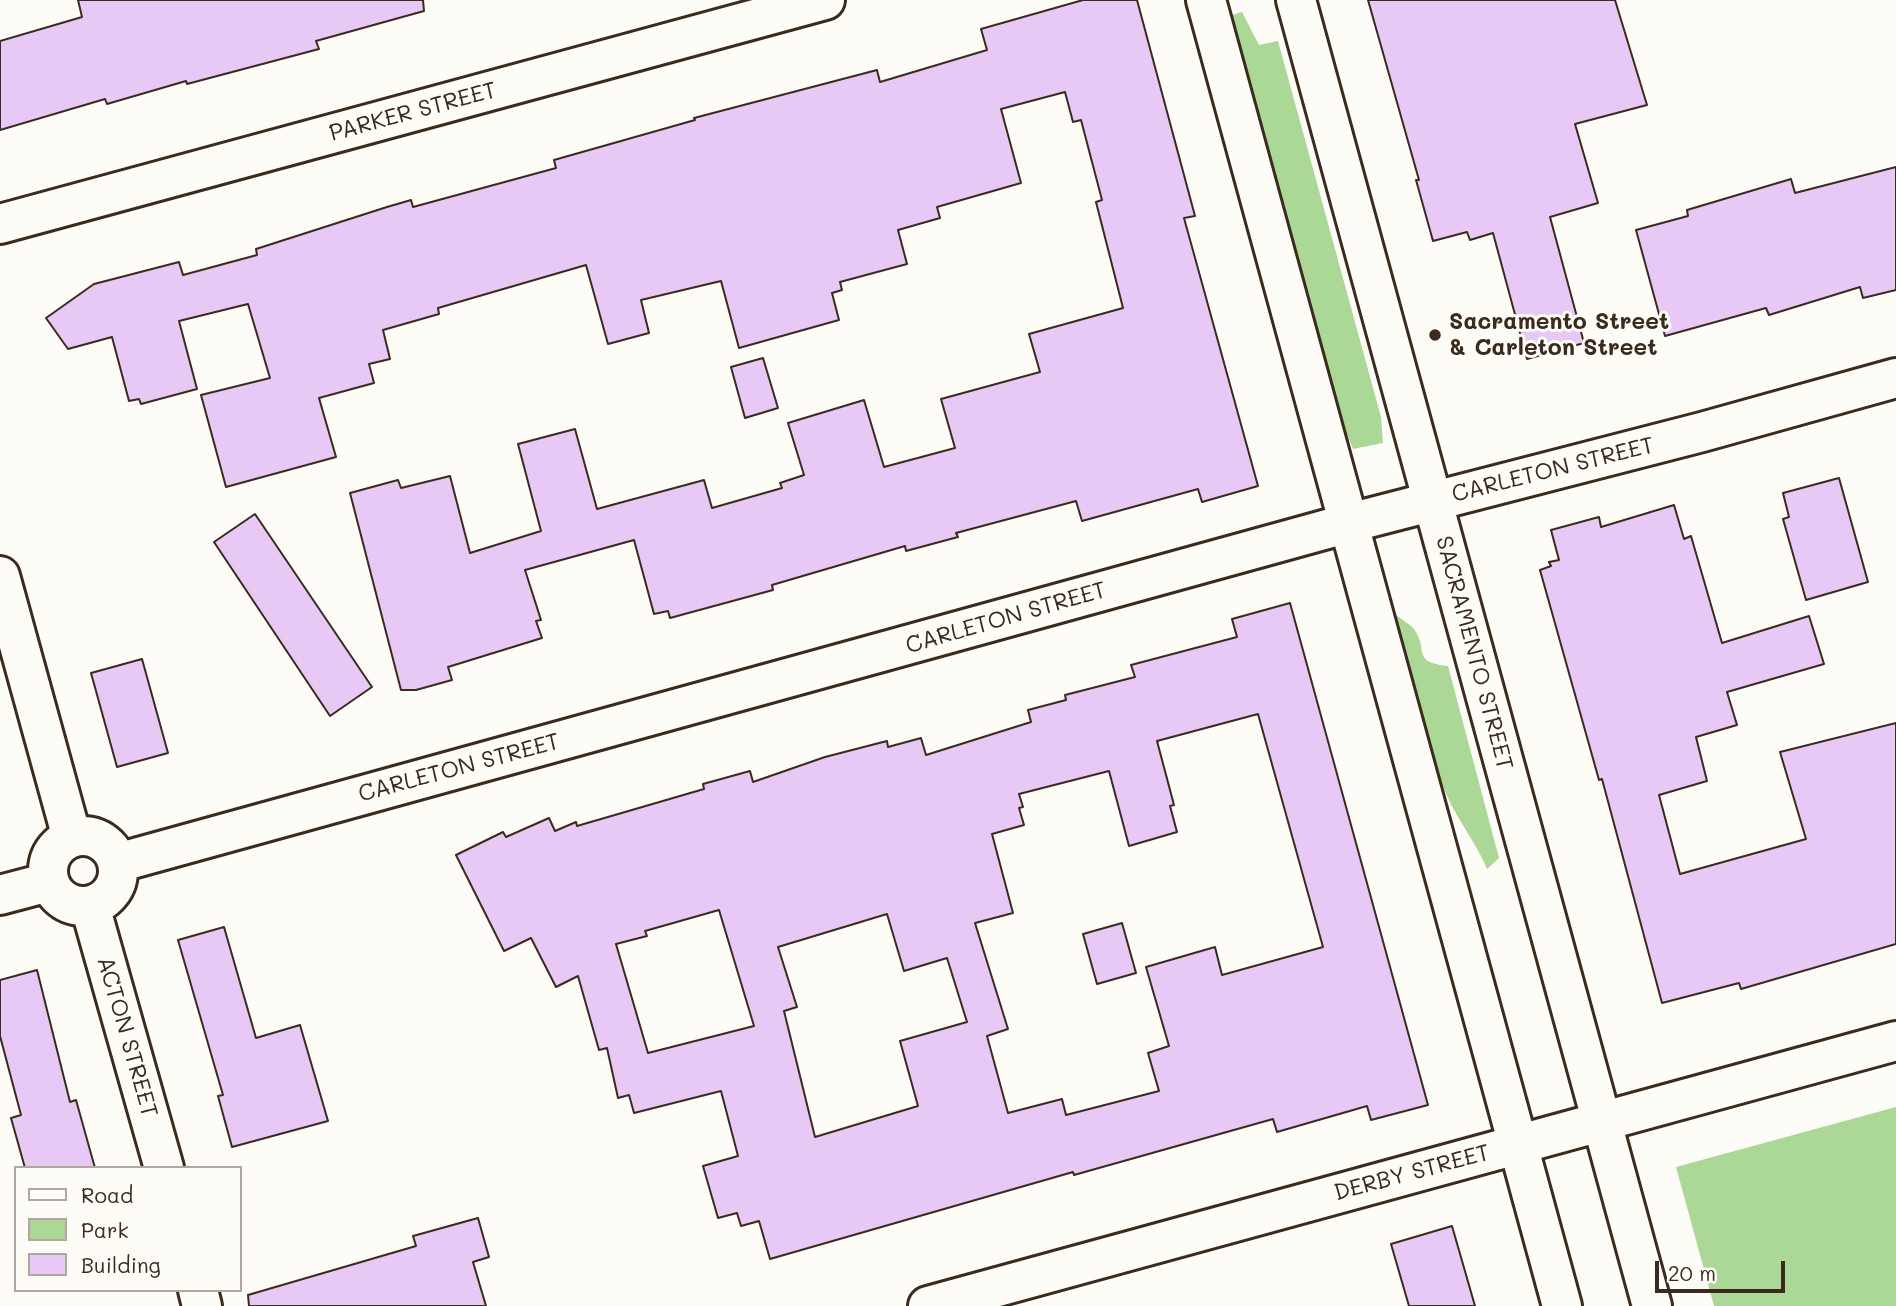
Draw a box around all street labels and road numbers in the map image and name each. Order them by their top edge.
street label: PARKER STREET [326,76,500,148]
street label: CARLETON STREET [1449,432,1657,508]
street label: SACRAMENTO STREET [1429,533,1519,773]
street label: CARLETON STREET [903,576,1109,660]
street label: CARLETON STREET [355,728,563,808]
street label: ACTON STREET [91,953,163,1121]
street label: DERBY STREET [1331,1139,1493,1207]

